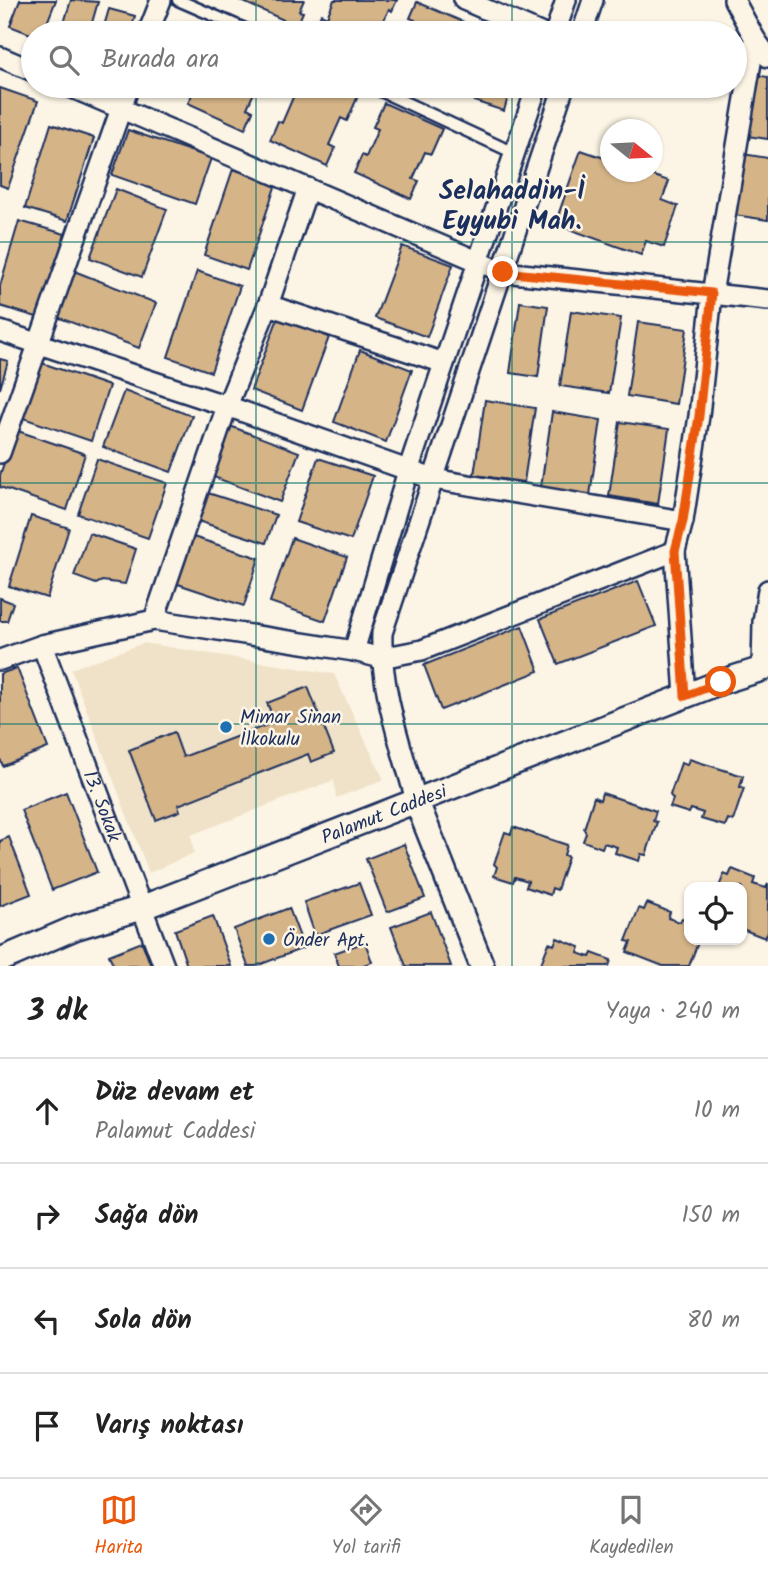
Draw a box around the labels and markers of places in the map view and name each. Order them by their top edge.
place label: Mimar Sinan İlkokulu [240,703,341,755]
marker: Mimar Sinan İlkokulu [218,719,234,735]
place label: Önder Apt. [283,926,369,956]
marker: Önder Apt. [261,931,277,947]

